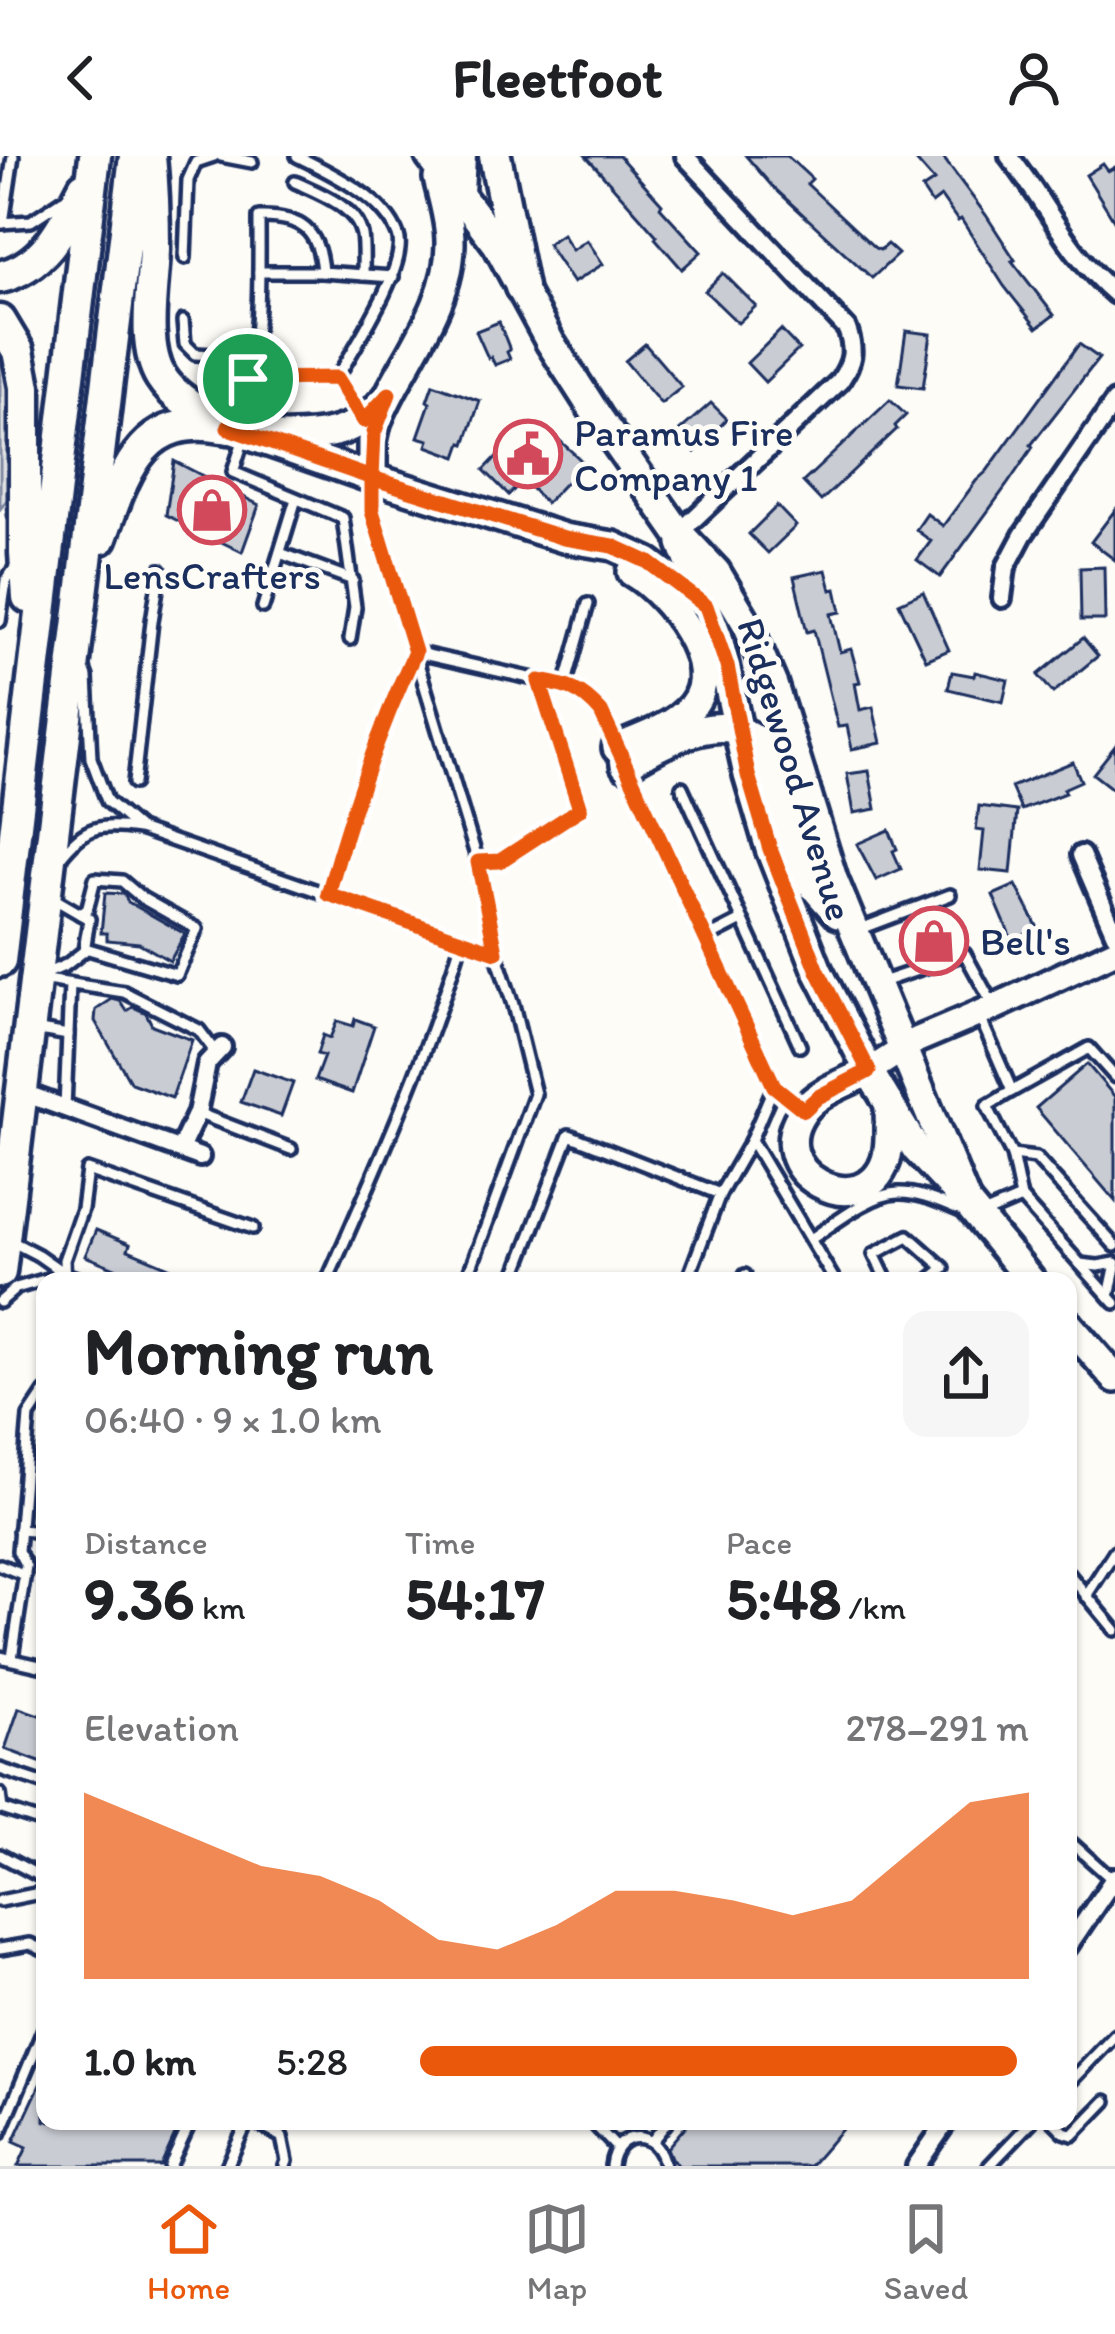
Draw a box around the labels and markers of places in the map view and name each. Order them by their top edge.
pin [197,328,299,430]
place label: Paramus Fire Company 1 [574,409,793,501]
public building icon: Paramus Fire Company 1 [493,419,563,489]
shop icon: LensCrafters [177,475,247,545]
place label: LensCrafters [103,552,321,599]
shop icon: Bell's [899,906,969,976]
place label: Bell's [980,918,1071,965]

